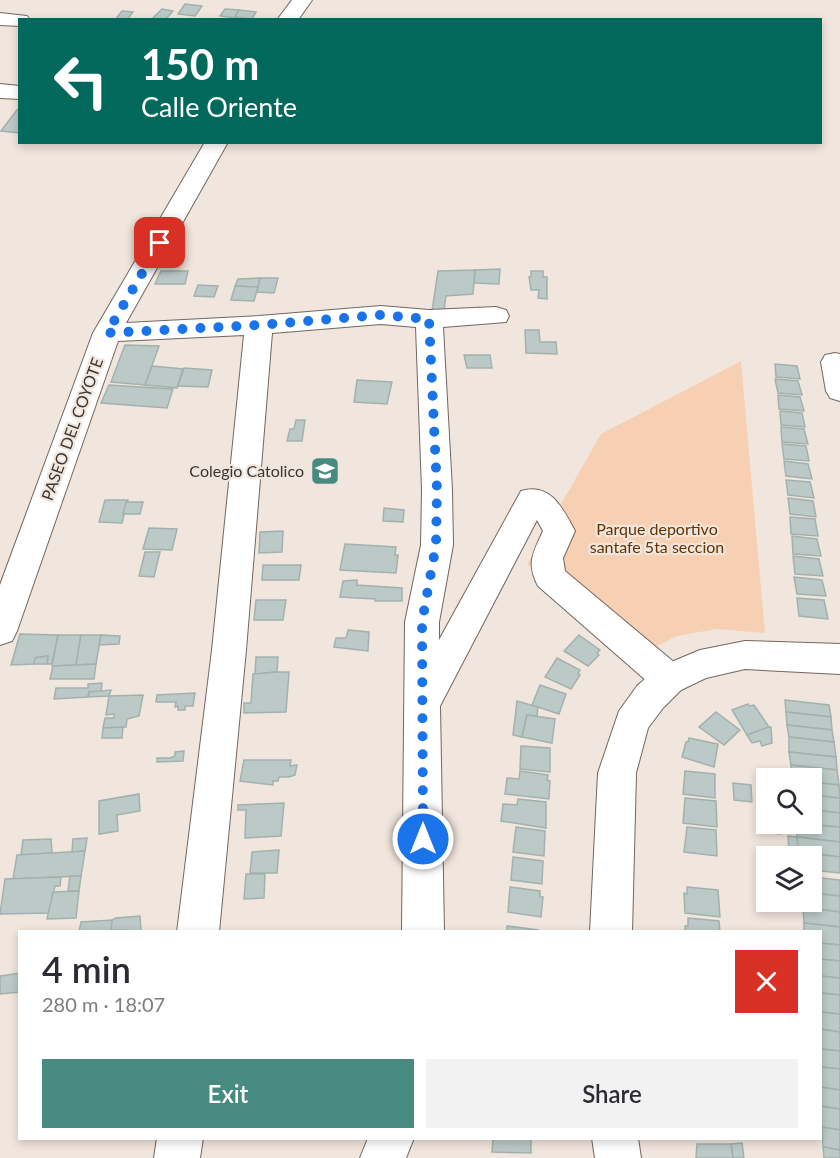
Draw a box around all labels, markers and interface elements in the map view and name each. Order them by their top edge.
text: 150 m [141,39,259,89]
icon: left [42,42,120,120]
text: Calle Oriente [141,90,297,123]
pin [134,217,185,268]
icon: arrive [143,226,176,259]
street label: PASEO DEL COYOTE [37,355,106,503]
school or university icon: Colegio Catolico [309,455,341,487]
place label: Colegio Catolico [189,461,304,480]
park label: Parque deportivo santafe 5ta seccion [590,519,724,556]
map controls [756,768,822,912]
button: search [756,768,822,834]
position arrow [391,807,455,871]
button: layers [756,846,822,912]
text: 4 min [42,947,131,991]
button: close [735,950,798,1013]
text: 280 m · 18:07 [42,992,165,1016]
button: Exit [42,1059,414,1128]
button: Share [426,1059,798,1128]

